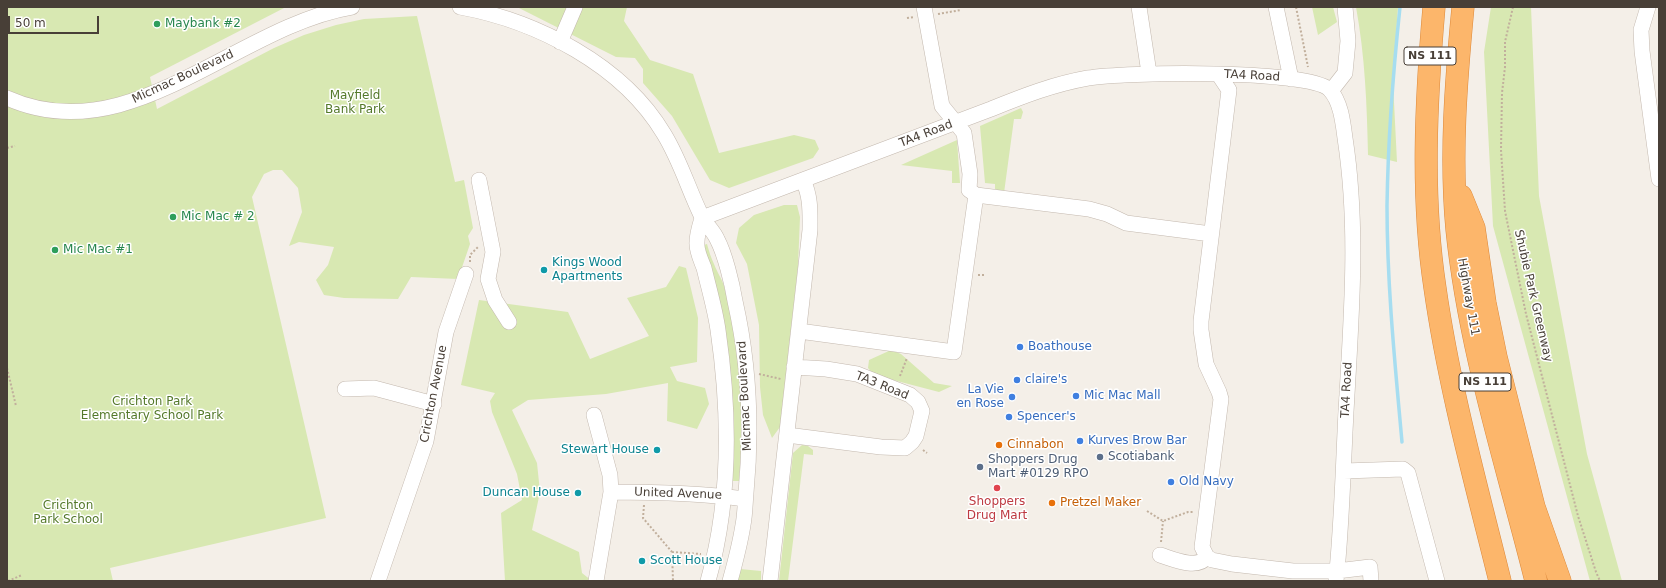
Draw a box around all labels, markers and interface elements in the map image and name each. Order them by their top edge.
scale bar [10,8,101,34]
text: 50 m [15,16,46,30]
place label: Maybank #2 [165,17,241,31]
marker: Maybank #2 [152,19,162,29]
street label: Micmac Boulevard [130,47,236,107]
road number: NS 111 [1404,47,1456,65]
street label: TA4 Road [1224,67,1280,85]
park label: Mayfield Bank Park [325,89,385,117]
street label: TA4 Road [897,117,955,151]
place label: Mic Mac # 2 [181,210,255,224]
marker: Mic Mac # 2 [168,212,178,222]
street label: Shubie Park Greenway [1511,228,1555,364]
place label: Mic Mac #1 [63,243,133,257]
marker: Mic Mac #1 [50,245,60,255]
place label: Kings Wood Apartments [552,256,622,284]
street label: Highway 111 [1454,257,1482,337]
marker: Kings Wood Apartments [539,265,549,275]
street label: Micmac Boulevard [735,340,755,452]
place label: Boathouse [1028,340,1092,354]
marker: Boathouse [1015,342,1025,352]
street label: Crichton Avenue [417,344,451,444]
street label: TA4 Road [1338,362,1356,418]
street label: TA3 Road [853,369,911,403]
place label: claire's [1025,373,1067,387]
road number: NS 111 [1459,373,1511,391]
marker: claire's [1012,375,1022,385]
place label: La Vie en Rose [956,383,1004,411]
place label: Mic Mac Mall [1084,389,1161,403]
marker: Mic Mac Mall [1071,391,1081,401]
marker: La Vie en Rose [1007,392,1017,402]
park label: Crichton Park Elementary School Park [81,395,223,423]
place label: Spencer's [1017,410,1076,424]
marker: Spencer's [1004,412,1014,422]
place label: Kurves Brow Bar [1088,434,1187,448]
marker: Kurves Brow Bar [1075,436,1085,446]
place label: Cinnabon [1007,438,1064,452]
marker: Cinnabon [994,440,1004,450]
place label: Stewart House [561,443,649,457]
marker: Stewart House [652,445,662,455]
place label: Scotiabank [1108,450,1174,464]
marker: Scotiabank [1095,452,1105,462]
place label: Shoppers Drug Mart #0129 RPO [988,453,1089,481]
marker: Shoppers Drug Mart #0129 RPO [975,462,985,472]
place label: Old Navy [1179,475,1234,489]
marker: Old Navy [1166,477,1176,487]
marker: Shoppers Drug Mart [992,483,1002,493]
street label: United Avenue [634,485,722,503]
place label: Duncan House [483,486,570,500]
marker: Duncan House [573,488,583,498]
place label: Shoppers Drug Mart [967,495,1027,523]
place label: Pretzel Maker [1060,496,1141,510]
marker: Pretzel Maker [1047,498,1057,508]
park label: Crichton Park School [33,499,103,527]
place label: Scott House [650,554,722,568]
marker: Scott House [637,556,647,566]

